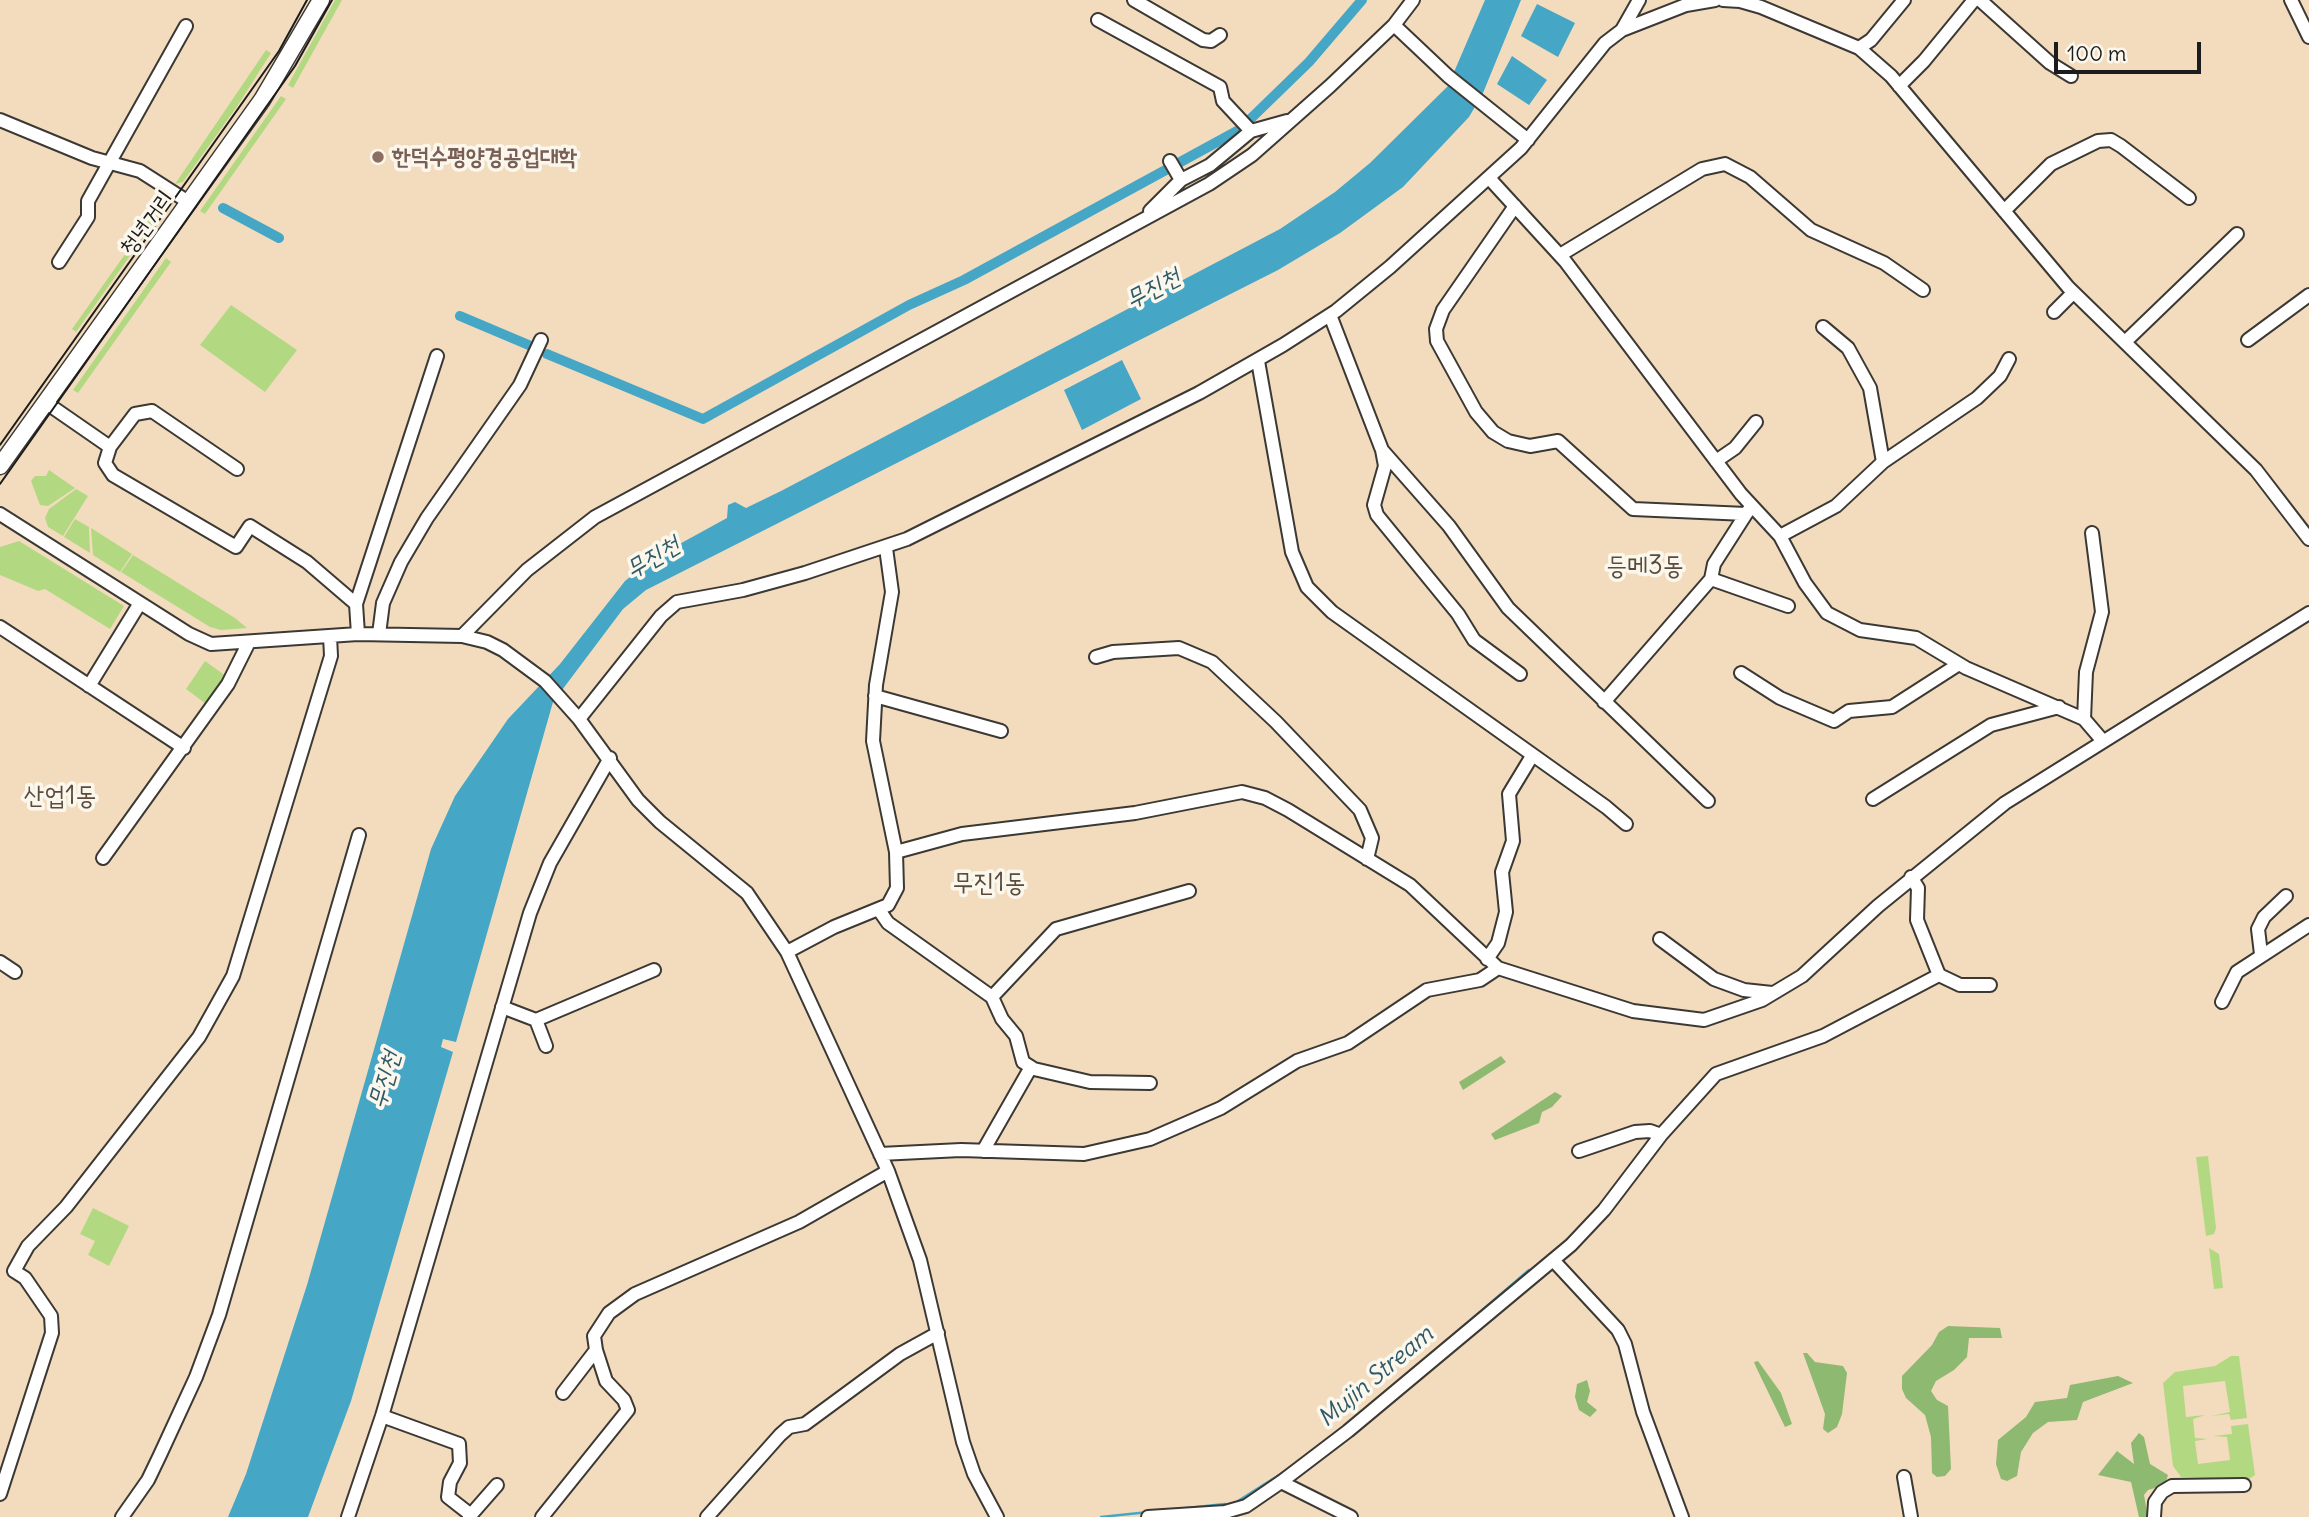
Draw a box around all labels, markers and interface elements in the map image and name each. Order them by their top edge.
scale bar [2057,28,2204,72]
text: 100 m [2067,40,2126,67]
place label: 한덕수평양경공업대학 [392,143,577,171]
marker: 한덕수평양경공업대학 [370,149,386,165]
street label: 청년거리 [114,185,180,261]
water label: 무진천 [1121,263,1185,315]
water label: 무진천 [621,531,685,585]
district label: 등메3동 [1606,551,1684,583]
district label: 산업1동 [23,781,97,813]
district label: 무진1동 [952,868,1026,900]
water label: 무진천 [363,1048,407,1112]
water label: Mujin Stream [1313,1321,1439,1433]

